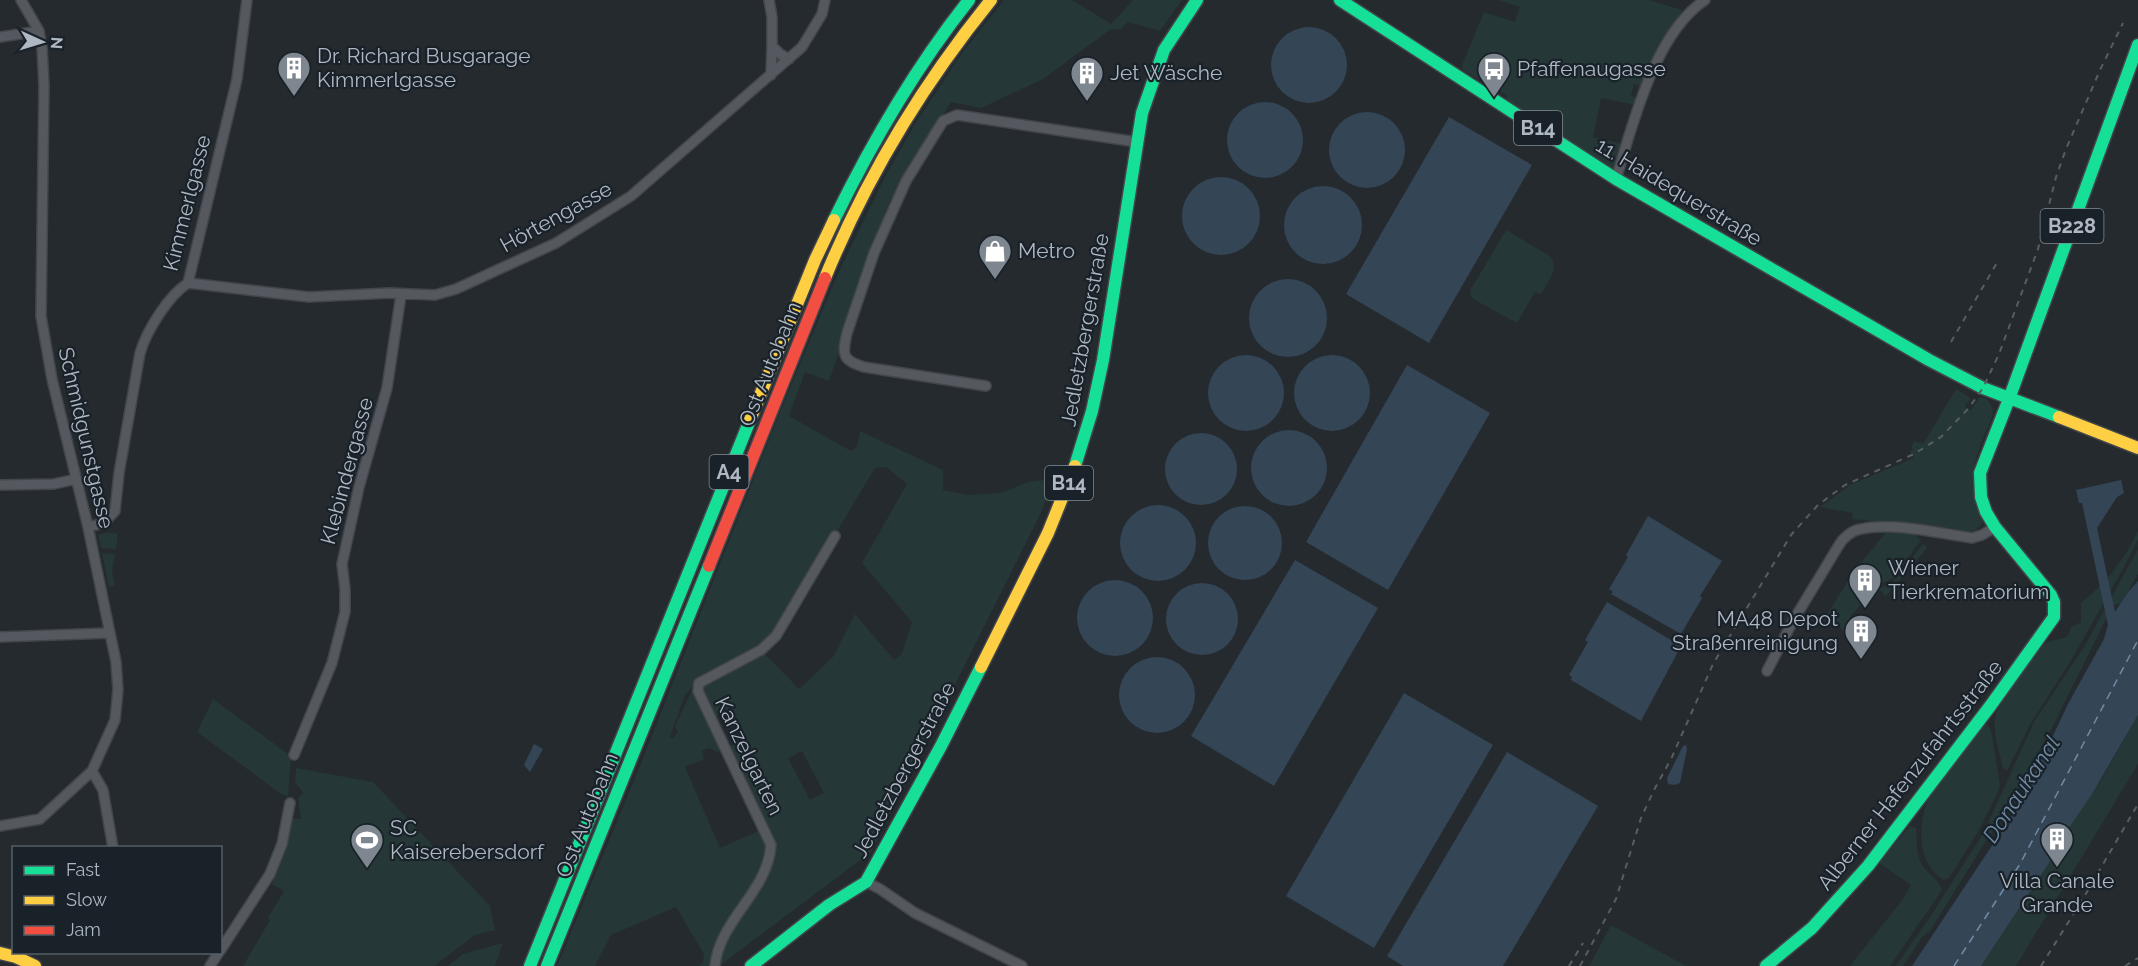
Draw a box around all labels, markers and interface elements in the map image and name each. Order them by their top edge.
north arrow [12,12,72,72]
text: N [47,36,66,50]
place label: Dr. Richard Busgarage Kimmerlgasse [317,43,531,92]
building icon: Dr. Richard Busgarage Kimmerlgasse [276,50,312,97]
bus stop icon: Pfaffenaugasse [1476,51,1512,98]
building icon: Jet Wäsche [1069,55,1105,102]
place label: Pfaffenaugasse [1517,56,1666,81]
place label: Jet Wäsche [1110,60,1222,85]
road number: B14 [1514,111,1562,145]
street label: Kimmerlgasse [158,132,215,273]
street label: 11. Haidequerstraße [1592,132,1767,251]
street label: Hörtengasse [496,176,616,257]
road number: B228 [2040,209,2104,243]
street label: Jedletzbergerstraße [1055,231,1114,428]
shop icon: Metro [977,233,1013,280]
place label: Metro [1018,238,1075,263]
street label: Ost Autobahn [733,298,806,430]
street label: Schmidgunstgasse [53,345,119,531]
street label: Klebindergasse [315,395,378,547]
road number: A4 [710,455,748,489]
road number: B14 [1045,466,1093,500]
place label: Wiener Tierkrematorium [1888,555,2049,604]
building icon: Wiener Tierkrematorium [1847,562,1883,609]
place label: MA48 Depot Straßenreinigung [1672,606,1838,655]
building icon: MA48 Depot Straßenreinigung [1843,613,1879,660]
street label: Alberner Hafenzufahrtsstraße [1812,655,2007,895]
street label: Jedletzbergerstraße [847,678,960,862]
street label: Kanzelgarten [710,693,789,819]
water label: Donaukanal [1977,731,2065,847]
street label: Ost Autobahn [550,749,623,881]
place label: SC Kaiserebersdorf [390,815,545,864]
building icon: Villa Canale Grande [2039,821,2075,868]
sports icon: SC Kaiserebersdorf [349,822,385,869]
legend [12,846,222,954]
text: Fast [66,859,100,880]
place label: Villa Canale Grande [2000,868,2114,917]
text: Slow [66,889,107,910]
text: Jam [66,919,101,940]

